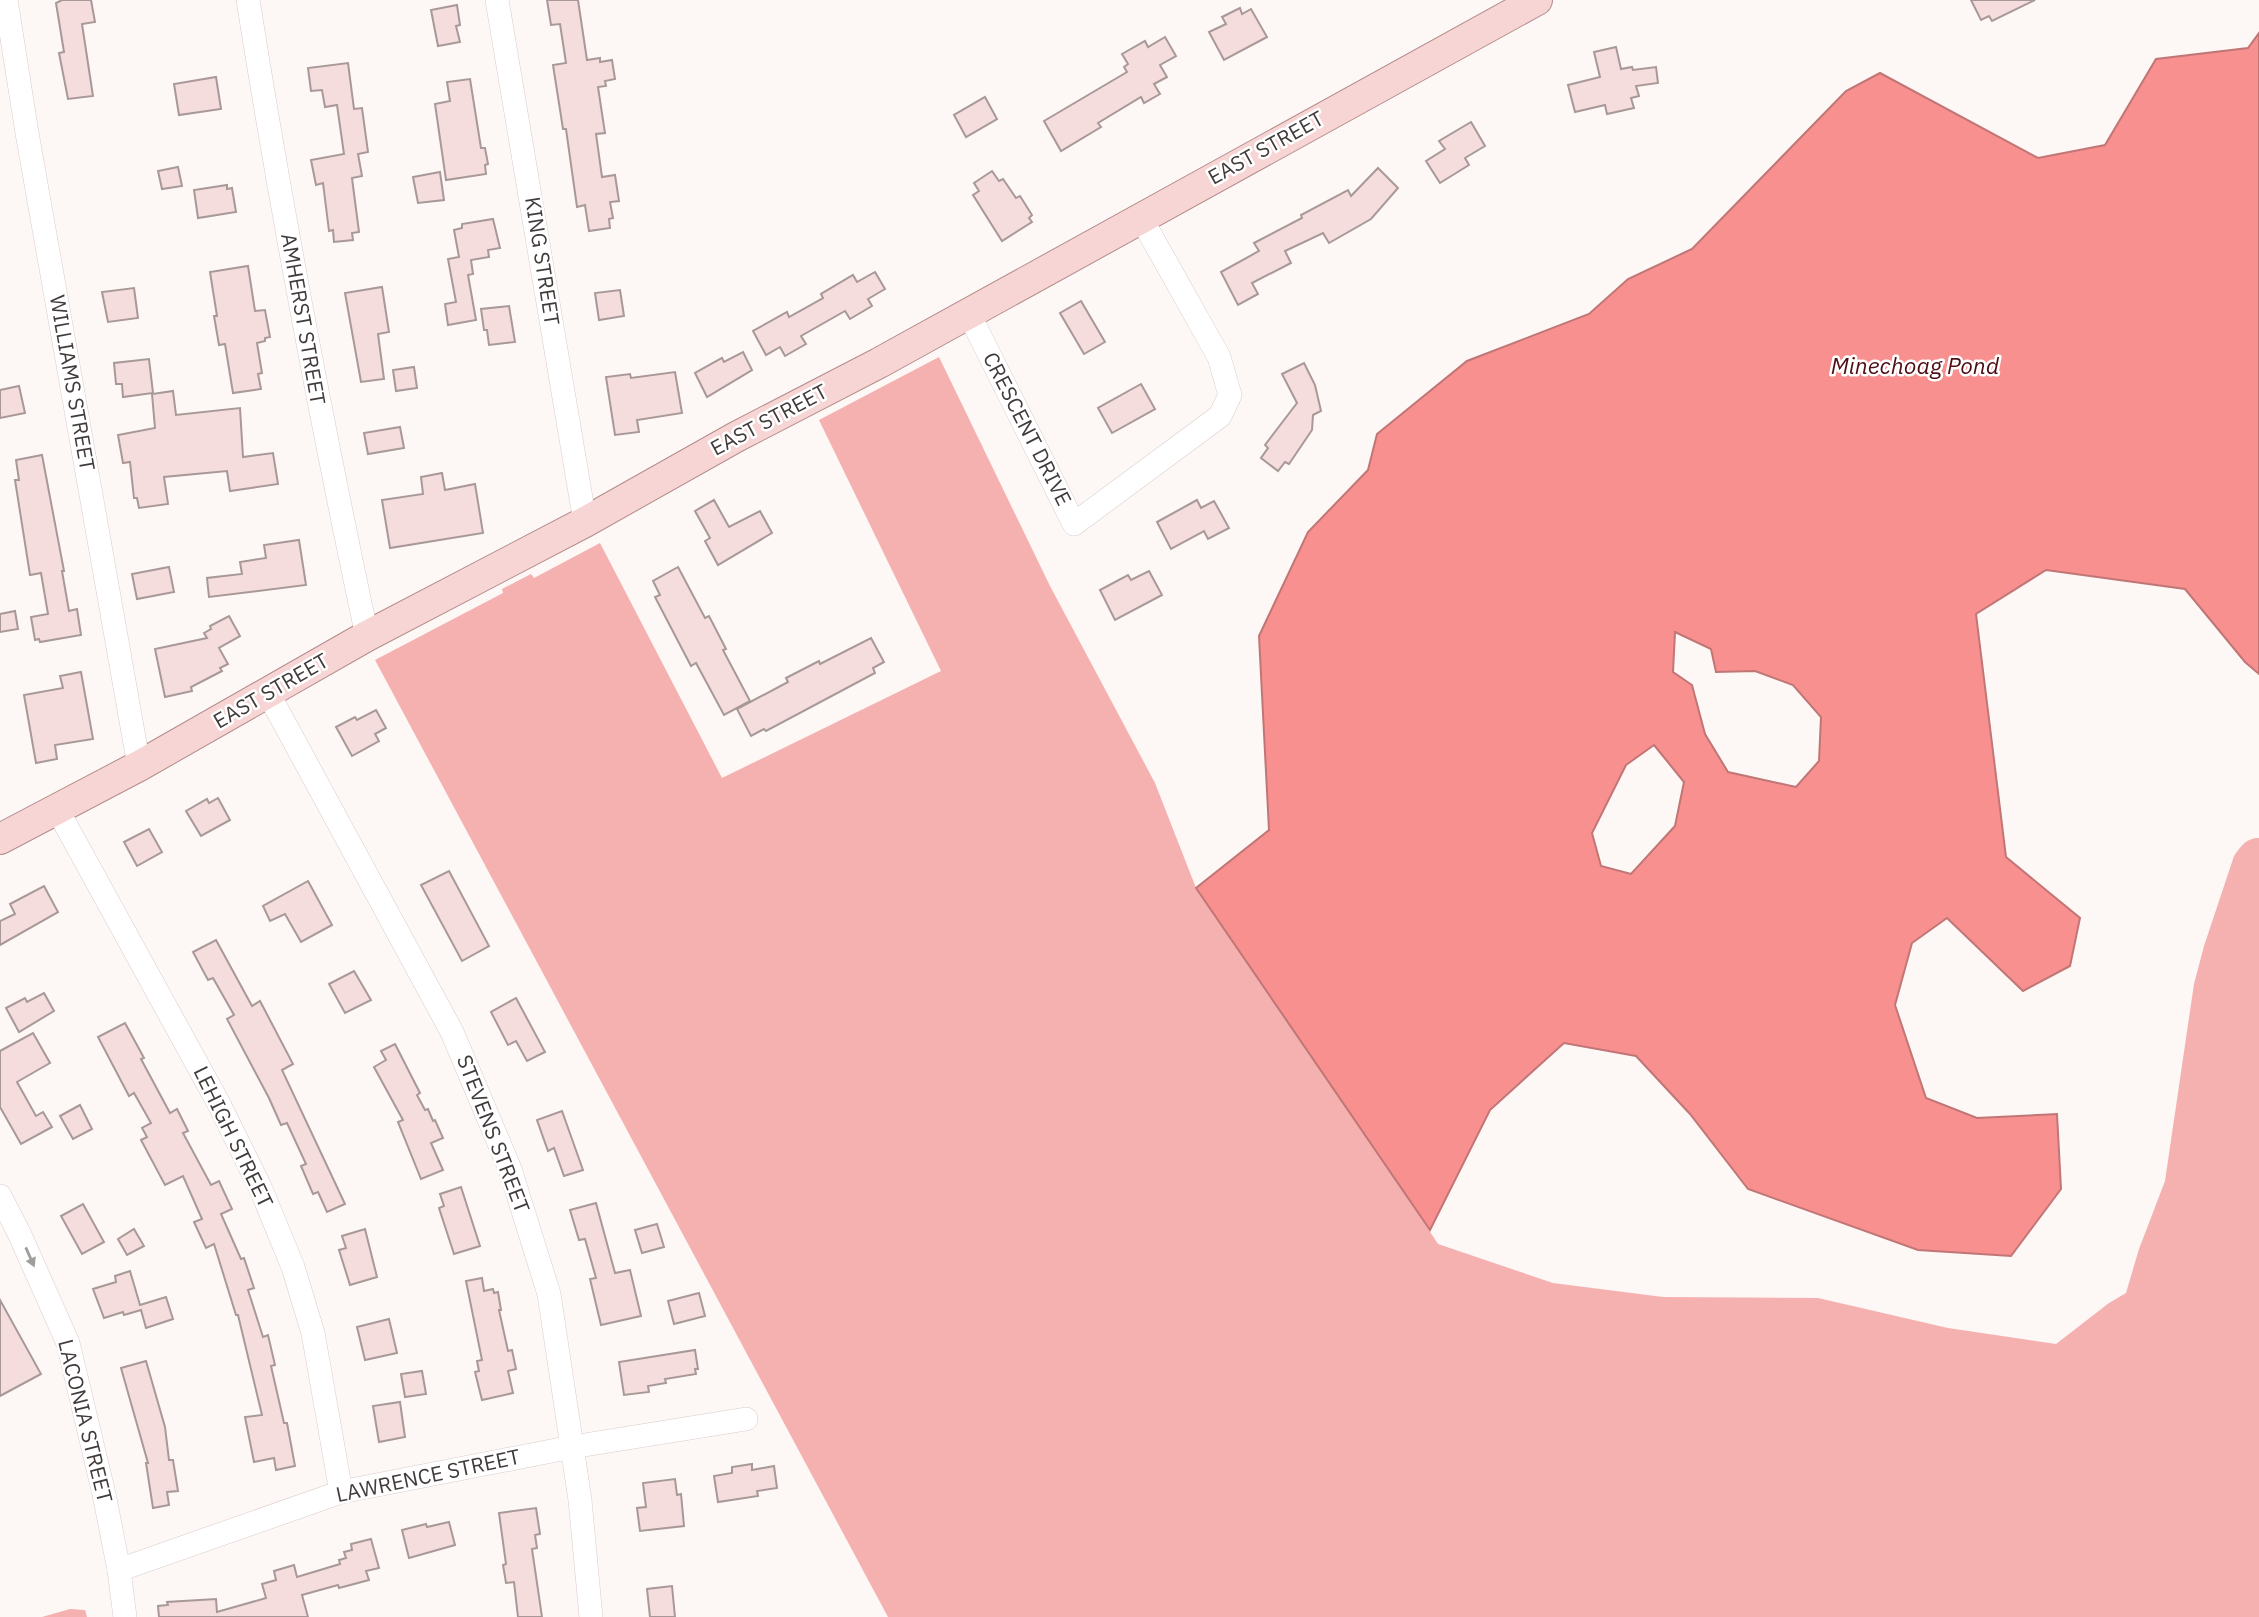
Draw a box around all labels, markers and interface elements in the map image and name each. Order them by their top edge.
street label: EAST STREET [1203,104,1328,191]
street label: KING STREET [519,194,567,327]
street label: AMHERST STREET [275,231,333,407]
street label: WILLIAMS STREET [44,293,102,473]
street label: CRESCENT DRIVE [977,347,1079,510]
water label: Minechoag Pond [1831,350,2000,380]
street label: EAST STREET [705,377,832,462]
street label: EAST STREET [208,646,333,734]
street label: STEVENS STREET [451,1051,537,1217]
street label: LEHIGH STREET [187,1061,280,1212]
one-way arrow [25,1247,36,1268]
street label: LACONIA STREET [52,1336,120,1505]
street label: LAWRENCE STREET [333,1442,522,1508]

